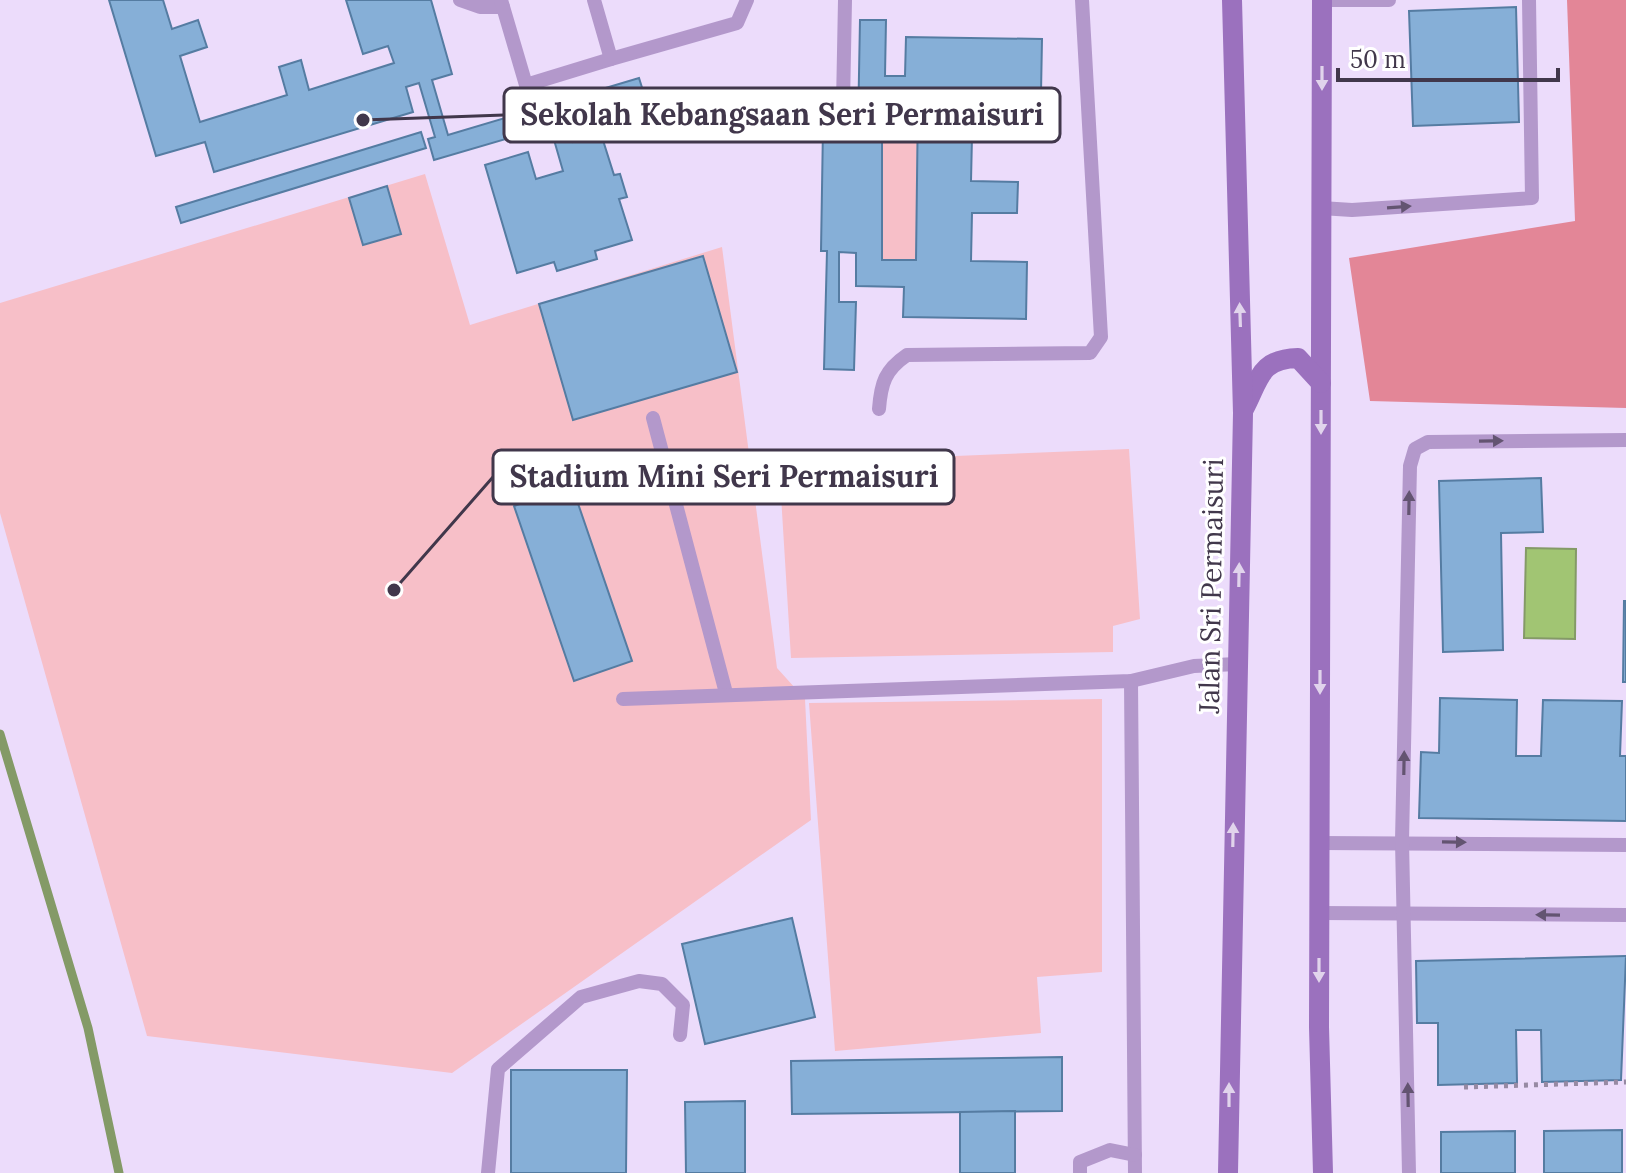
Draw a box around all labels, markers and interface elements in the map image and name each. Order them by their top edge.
scale bar [1338,32,1558,82]
text: 50 m [1350,44,1406,75]
one-way arrow [1316,66,1328,91]
callout: Sekolah Kebangsaan Seri Permaisuri [504,88,1060,142]
text: Sekolah Kebangsaan Seri Permaisuri [520,95,1044,134]
one-way arrow [1387,200,1412,213]
one-way arrow [1234,302,1246,327]
one-way arrow [1315,410,1327,435]
one-way arrow [1479,435,1504,447]
callout: Stadium Mini Seri Permaisuri [493,450,954,504]
text: Stadium Mini Seri Permaisuri [510,457,939,495]
street label: Jalan Sri Permaisuri [1191,458,1231,715]
one-way arrow [1403,490,1416,515]
one-way arrow [1233,562,1245,587]
one-way arrow [1314,670,1326,695]
one-way arrow [1398,750,1410,775]
one-way arrow [1227,822,1240,847]
one-way arrow [1442,836,1467,849]
one-way arrow [1535,908,1560,921]
one-way arrow [1313,958,1325,983]
one-way arrow [1223,1082,1235,1107]
one-way arrow [1401,1082,1414,1107]

